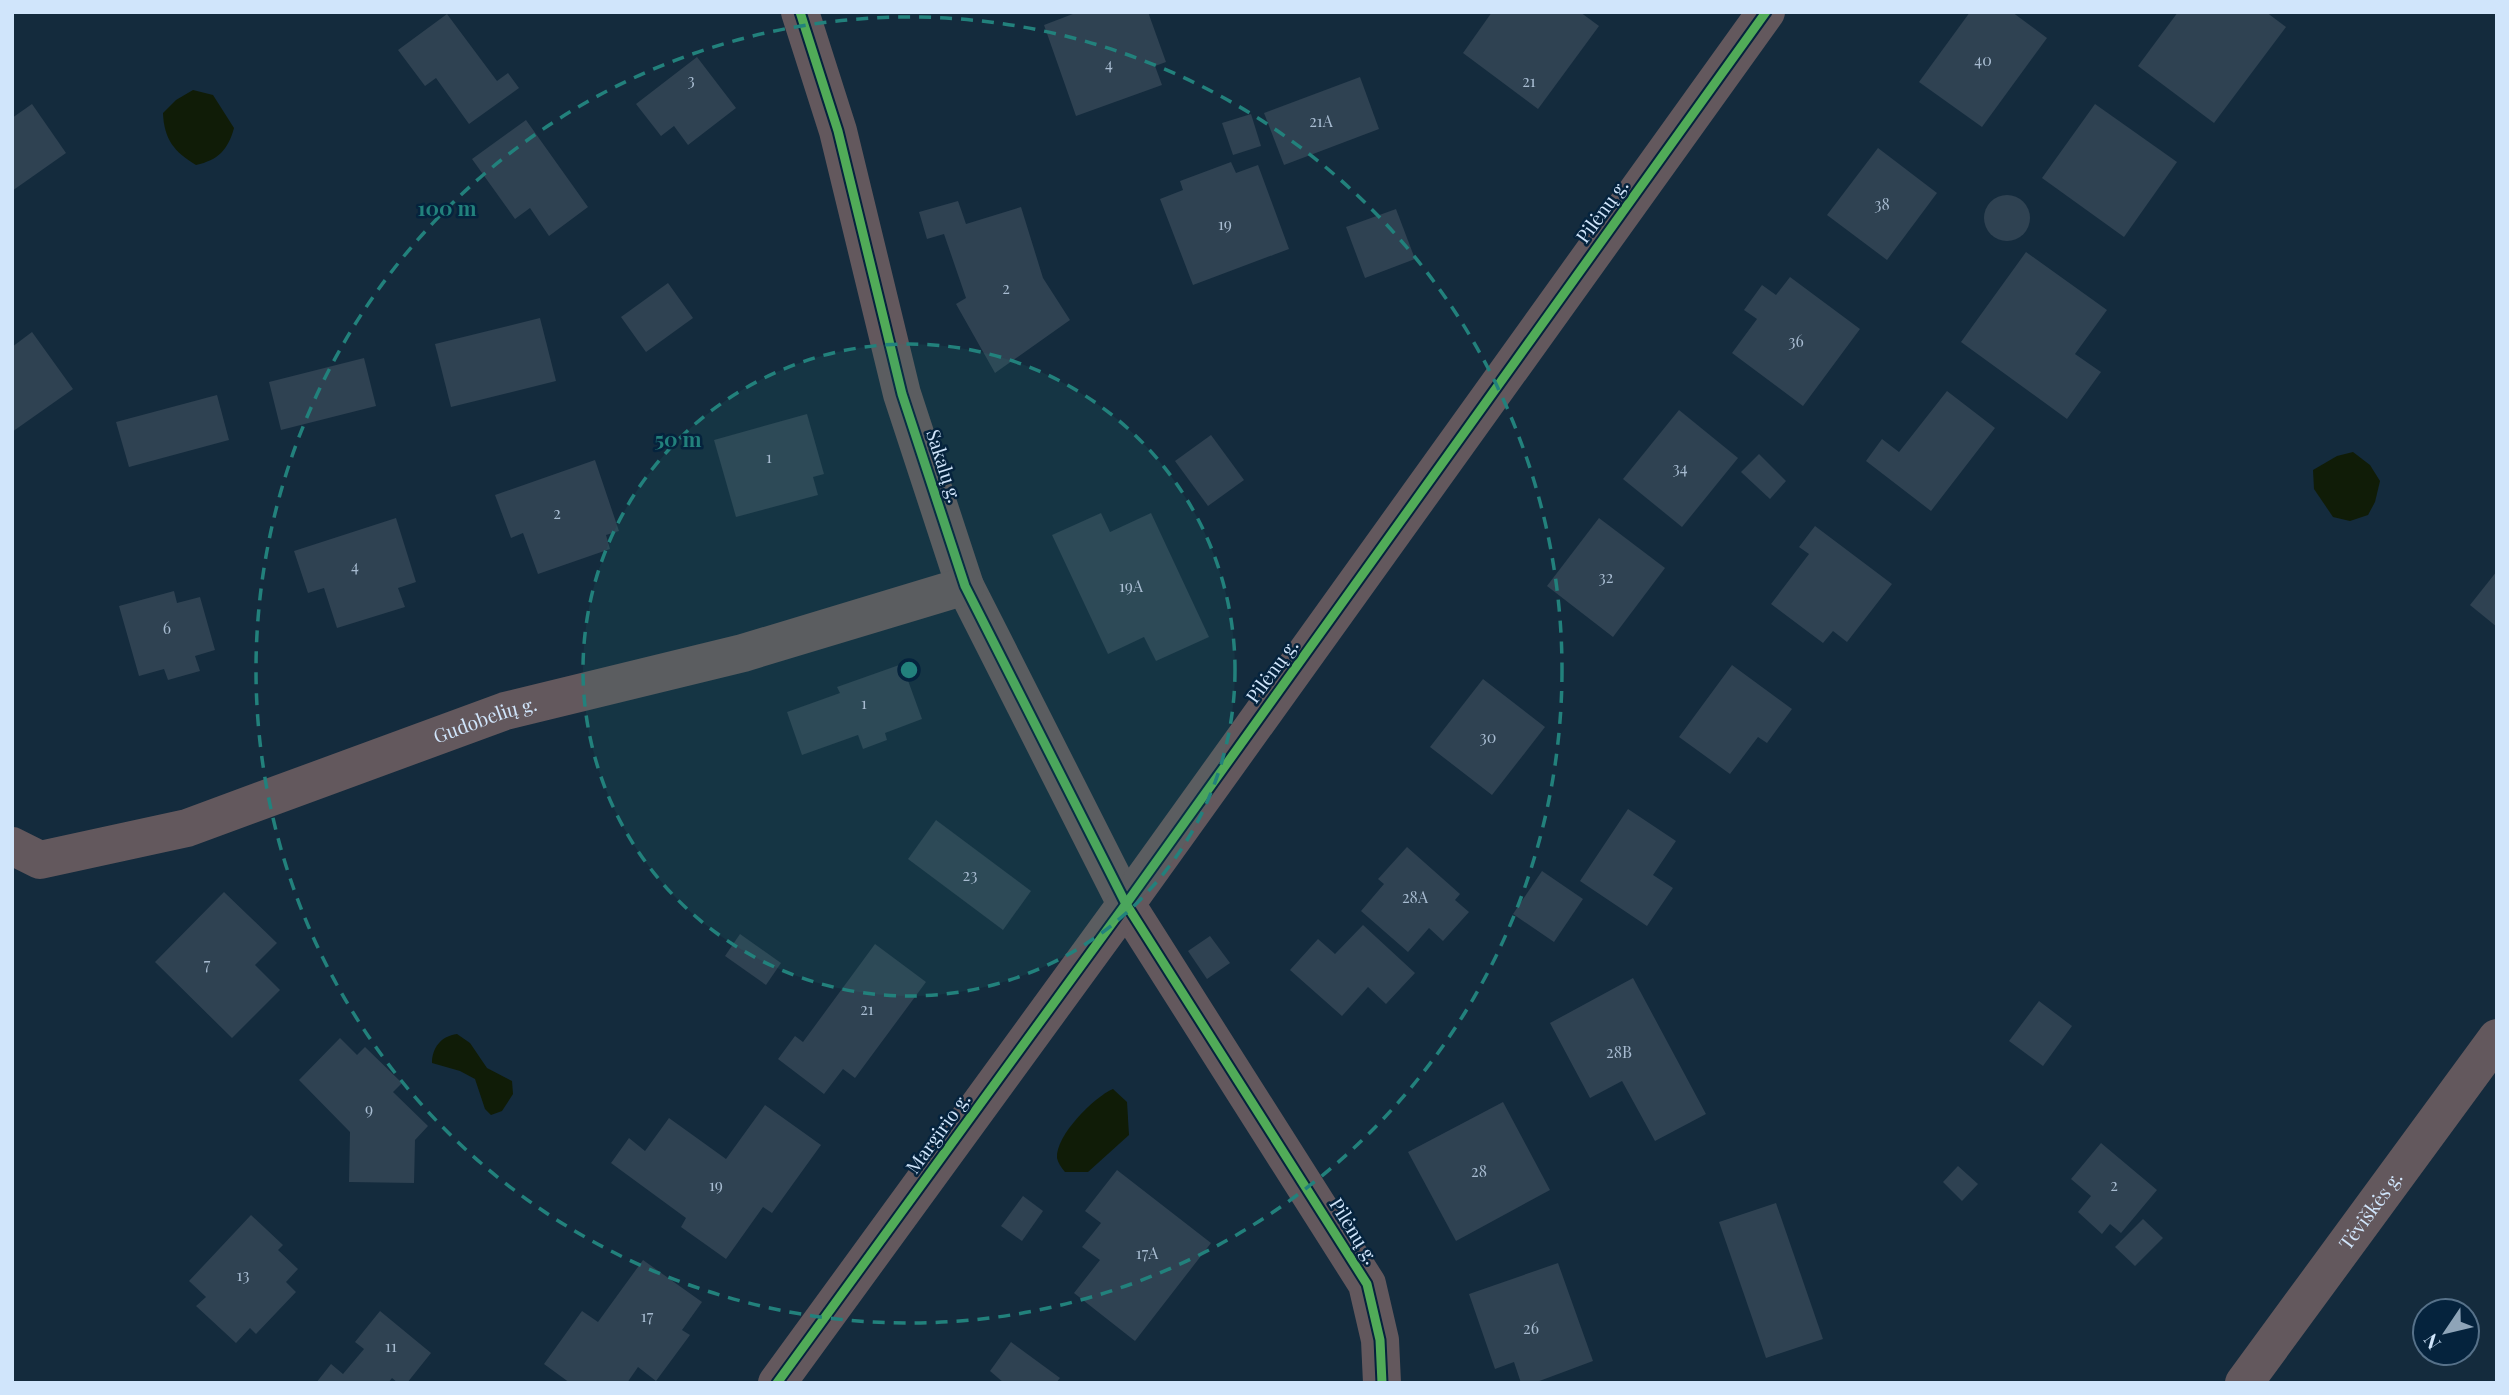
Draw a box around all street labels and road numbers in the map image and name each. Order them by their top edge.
street label: Pilėnų g. [1569,173,1633,248]
street label: Sakalų g. [921,426,969,506]
street label: Pilėnų g. [1239,633,1303,708]
street label: Gudobelių g. [429,690,539,748]
street label: Margirio g. [899,1087,975,1178]
street label: Tėviškės g. [2332,1165,2407,1254]
street label: Pilėnų g. [1324,1192,1385,1269]

